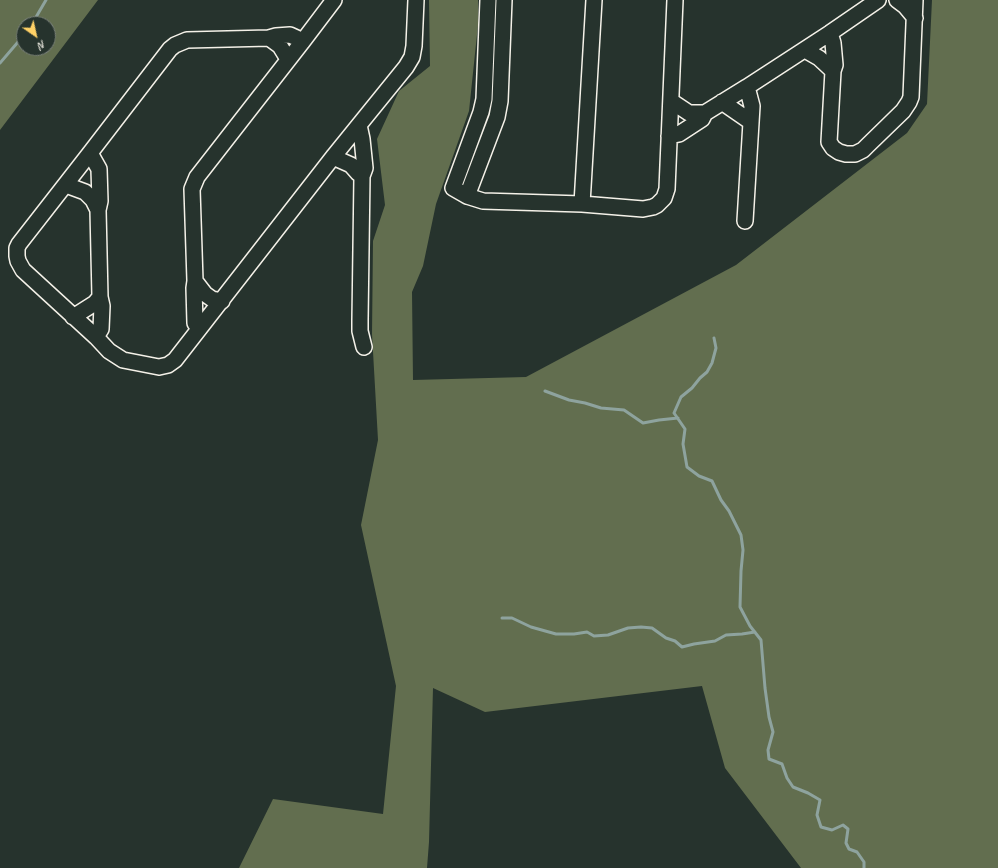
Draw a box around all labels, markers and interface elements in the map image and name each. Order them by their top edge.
north arrow [16,16,56,56]
text: N [35,37,49,53]

